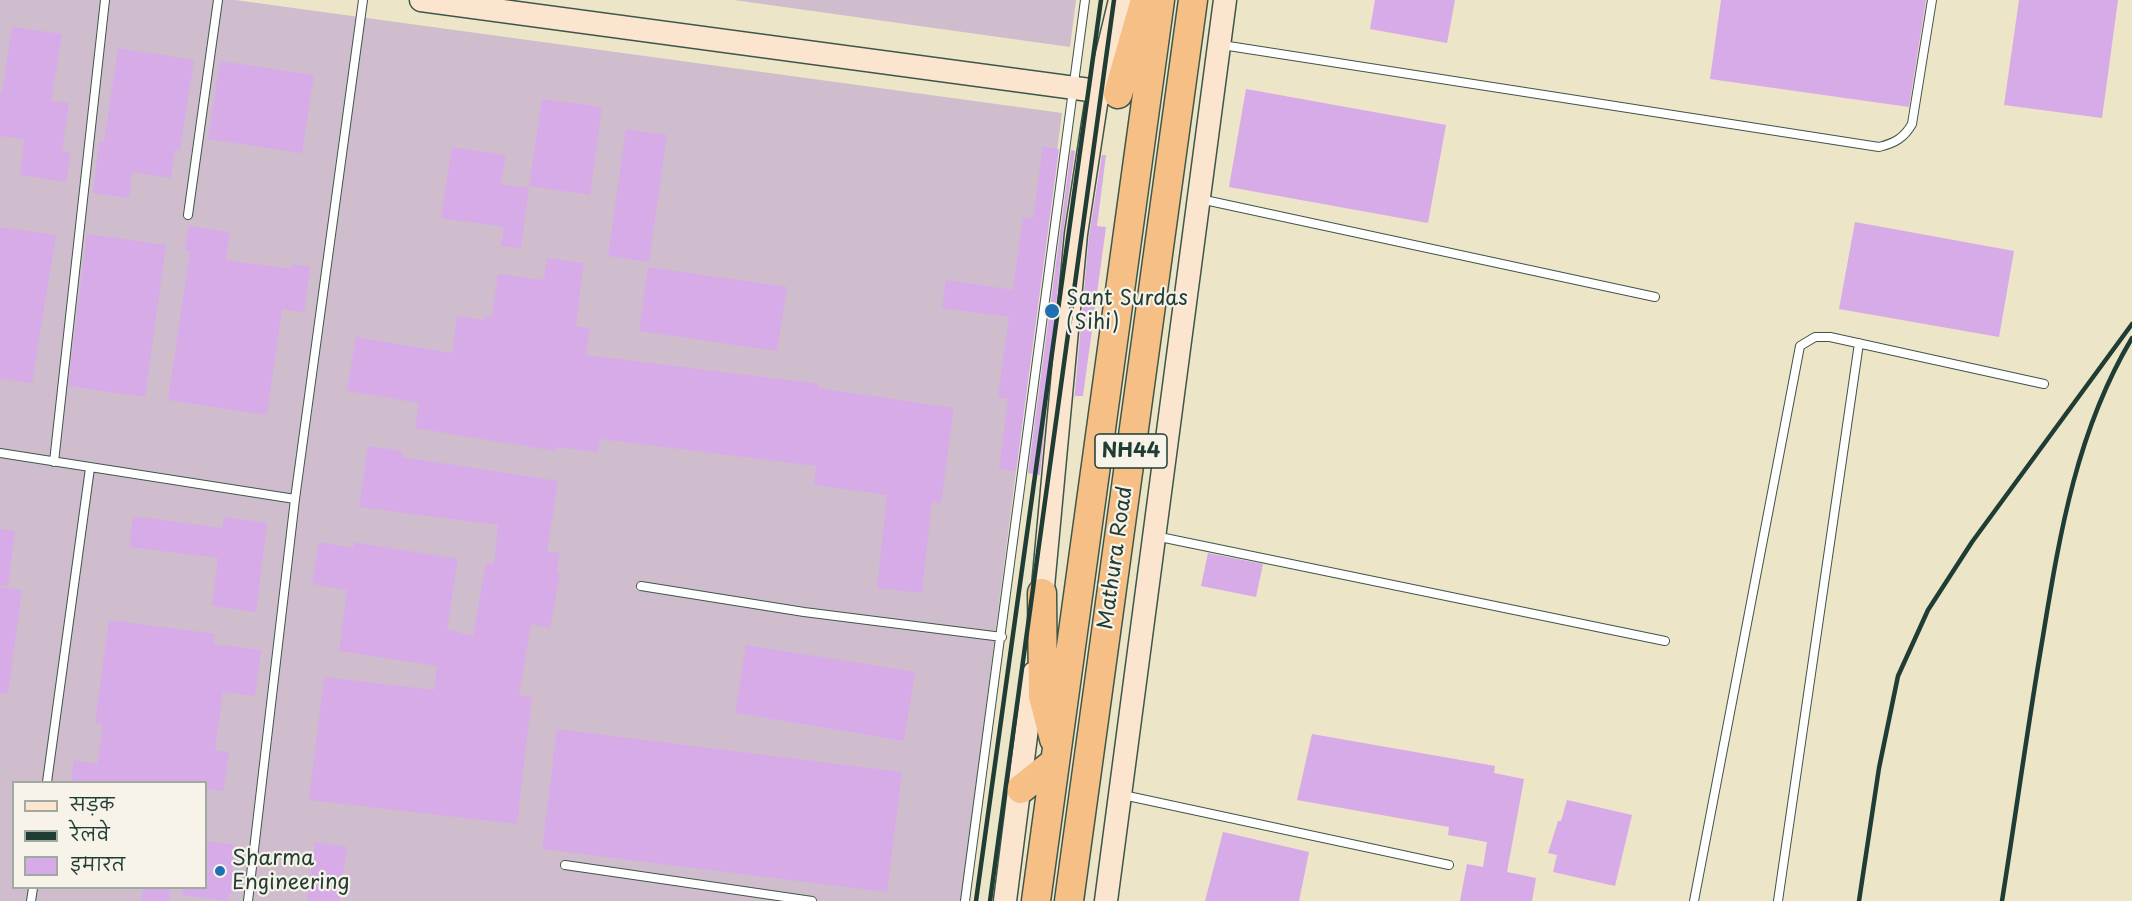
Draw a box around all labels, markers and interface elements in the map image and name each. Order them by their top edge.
place label: Sant Surdas (Sihi) [1066,286,1188,336]
marker: Sant Surdas (Sihi) [1043,302,1061,320]
road number: NH44 [1095,434,1167,468]
street label: Mathura Road [1093,485,1139,631]
legend [12,781,207,889]
text: सड़क [70,790,114,817]
text: रेलवे [70,820,110,847]
place label: Sharma Engineering [232,846,350,896]
text: इमारत [70,850,125,877]
marker: Sharma Engineering [213,864,227,878]

